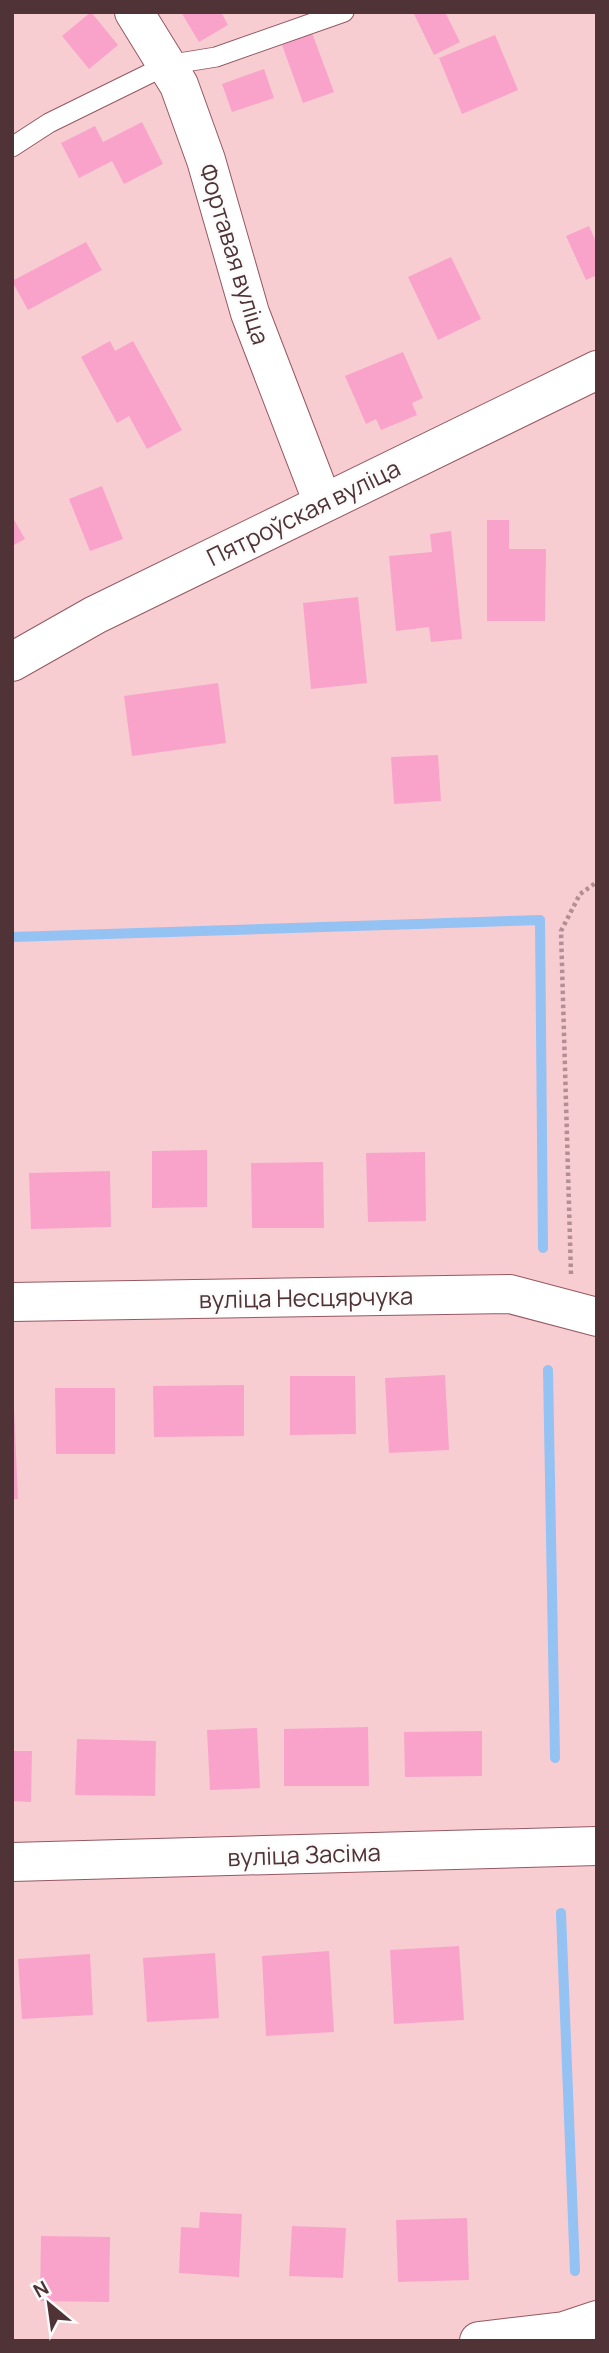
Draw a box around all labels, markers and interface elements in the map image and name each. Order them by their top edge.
street label: Фортавая вуліца [192,160,278,348]
street label: Пятроўская вуліца [201,451,405,573]
street label: вуліца Несцярчука [199,1279,413,1315]
street label: вуліца Засіма [227,1835,381,1873]
north arrow [14,2269,84,2339]
text: N [28,2274,53,2304]

